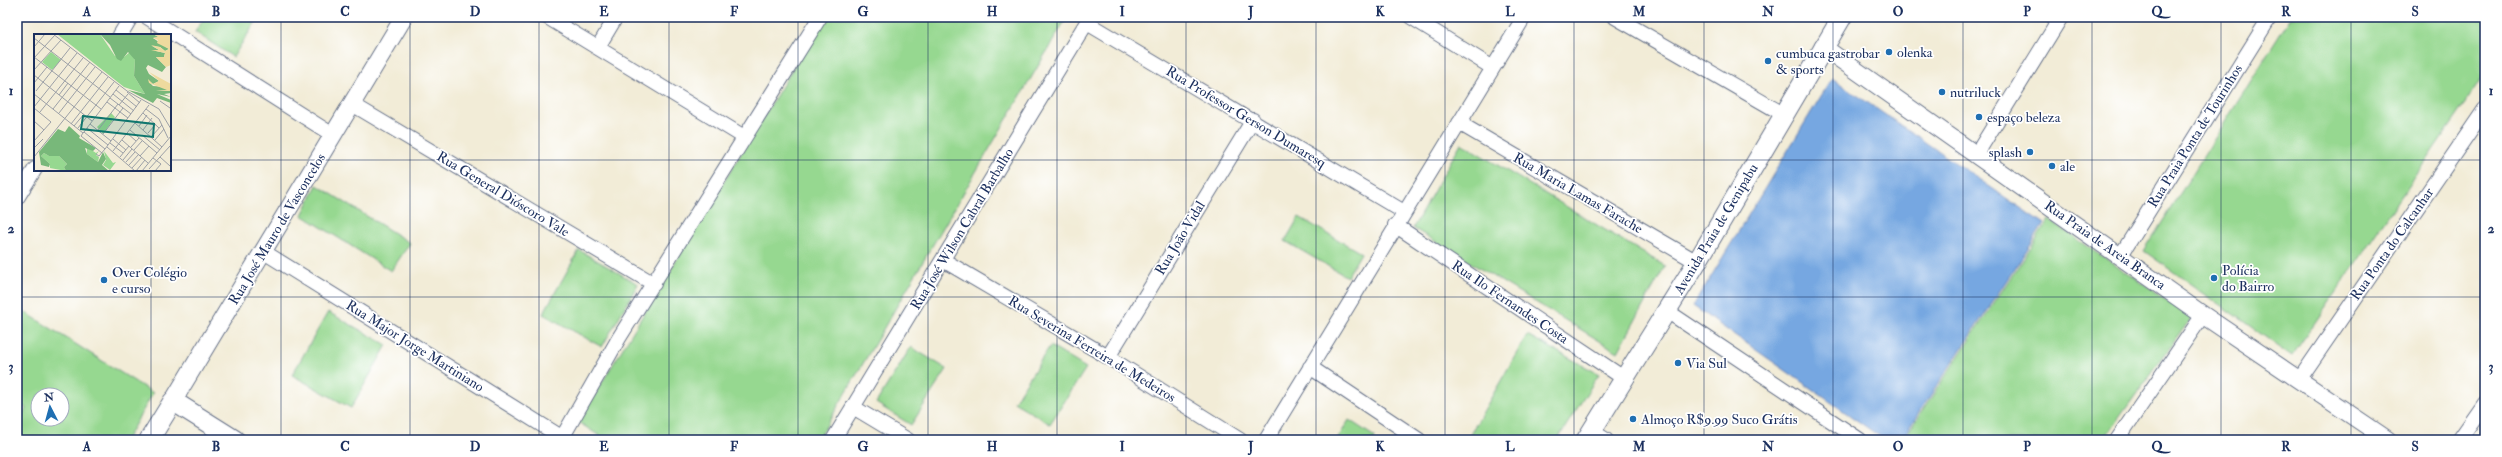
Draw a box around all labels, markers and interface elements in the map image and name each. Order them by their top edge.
text: A [82,4,92,20]
text: B [212,4,220,20]
text: C [340,4,350,20]
text: D [470,4,481,20]
text: E [599,4,609,20]
text: F [730,4,739,20]
text: G [858,4,869,20]
text: H [987,4,998,20]
text: I [1119,4,1125,20]
text: J [1247,4,1254,21]
text: K [1375,4,1385,20]
text: L [1505,4,1515,20]
text: M [1632,4,1646,20]
text: N [1761,4,1774,20]
text: O [1893,4,1904,20]
text: P [2023,4,2031,20]
text: Q [2152,4,2172,20]
text: R [2281,4,2291,20]
text: S [2411,4,2419,20]
inset map [34,34,171,171]
place label: olenka [1897,44,1933,61]
place label: cumbuca gastrobar & sports [1776,45,1881,79]
marker: olenka [1884,47,1894,57]
marker: cumbuca gastrobar & sports [1763,56,1773,66]
street label: Rua Praia Ponta de Tourinhos [2144,61,2246,211]
street label: Rua Professor Gerson Dumaresq [1163,62,1330,172]
text: 1 [9,83,14,99]
text: 1 [2489,83,2494,99]
place label: nutriluck [1950,84,2001,101]
marker: nutriluck [1937,87,1947,97]
place label: espaço beleza [1987,109,2061,127]
marker: espaço beleza [1974,112,1984,122]
place label: splash [1989,144,2023,162]
street label: Rua José Wilson Cabral Barbalho [907,145,1017,313]
marker: splash [2025,147,2035,157]
street label: Rua General Dióscoro Vale [434,148,573,240]
street label: Rua Maria Lamas Farache [1510,149,1646,237]
street label: Rua José Mauro de Vasconcelos [225,150,329,308]
place label: ale [2060,158,2075,175]
street label: Avenida Praia de Genipabu [1670,161,1763,299]
marker: ale [2047,161,2057,171]
street label: Rua Ponta do Calcanhar [2347,184,2438,304]
street label: Rua Praia de Areia Branca [2041,197,2169,293]
street label: Rua João Vidal [1151,198,1209,278]
text: 2 [8,221,15,237]
text: 2 [2488,221,2495,237]
street label: Rua Ilo Fernandes Costa [1448,257,1572,347]
place label: Polícia do Bairro [2222,262,2275,295]
place label: Over Colégio e curso [112,264,187,297]
marker: Polícia do Bairro [2209,273,2219,283]
marker: Over Colégio e curso [99,275,109,285]
street label: Rua Severina Ferreira de Medeiros [1005,292,1179,406]
street label: Rua Major Jorge Martiniano [343,297,487,396]
place label: Via Sul [1686,355,1727,372]
marker: Via Sul [1673,358,1683,368]
text: 3 [9,359,14,375]
text: 3 [2489,359,2494,375]
north arrow [30,387,70,427]
text: N [42,390,56,405]
place label: Almoço R$9.99 Suco Grátis [1640,411,1798,428]
marker: Almoço R$9.99 Suco Grátis [1628,414,1638,424]
text: A [82,439,92,455]
text: B [212,439,220,455]
text: C [340,439,350,455]
text: D [470,439,481,455]
text: E [599,439,609,455]
text: F [730,439,739,455]
text: G [858,439,869,455]
text: H [987,439,998,455]
text: I [1119,439,1125,455]
text: J [1247,439,1254,456]
text: K [1375,439,1385,455]
text: L [1505,439,1515,455]
text: M [1632,439,1646,455]
text: N [1761,439,1774,455]
text: O [1893,439,1904,455]
text: P [2023,439,2031,455]
text: Q [2152,439,2172,455]
text: R [2281,439,2291,455]
text: S [2411,439,2419,455]

